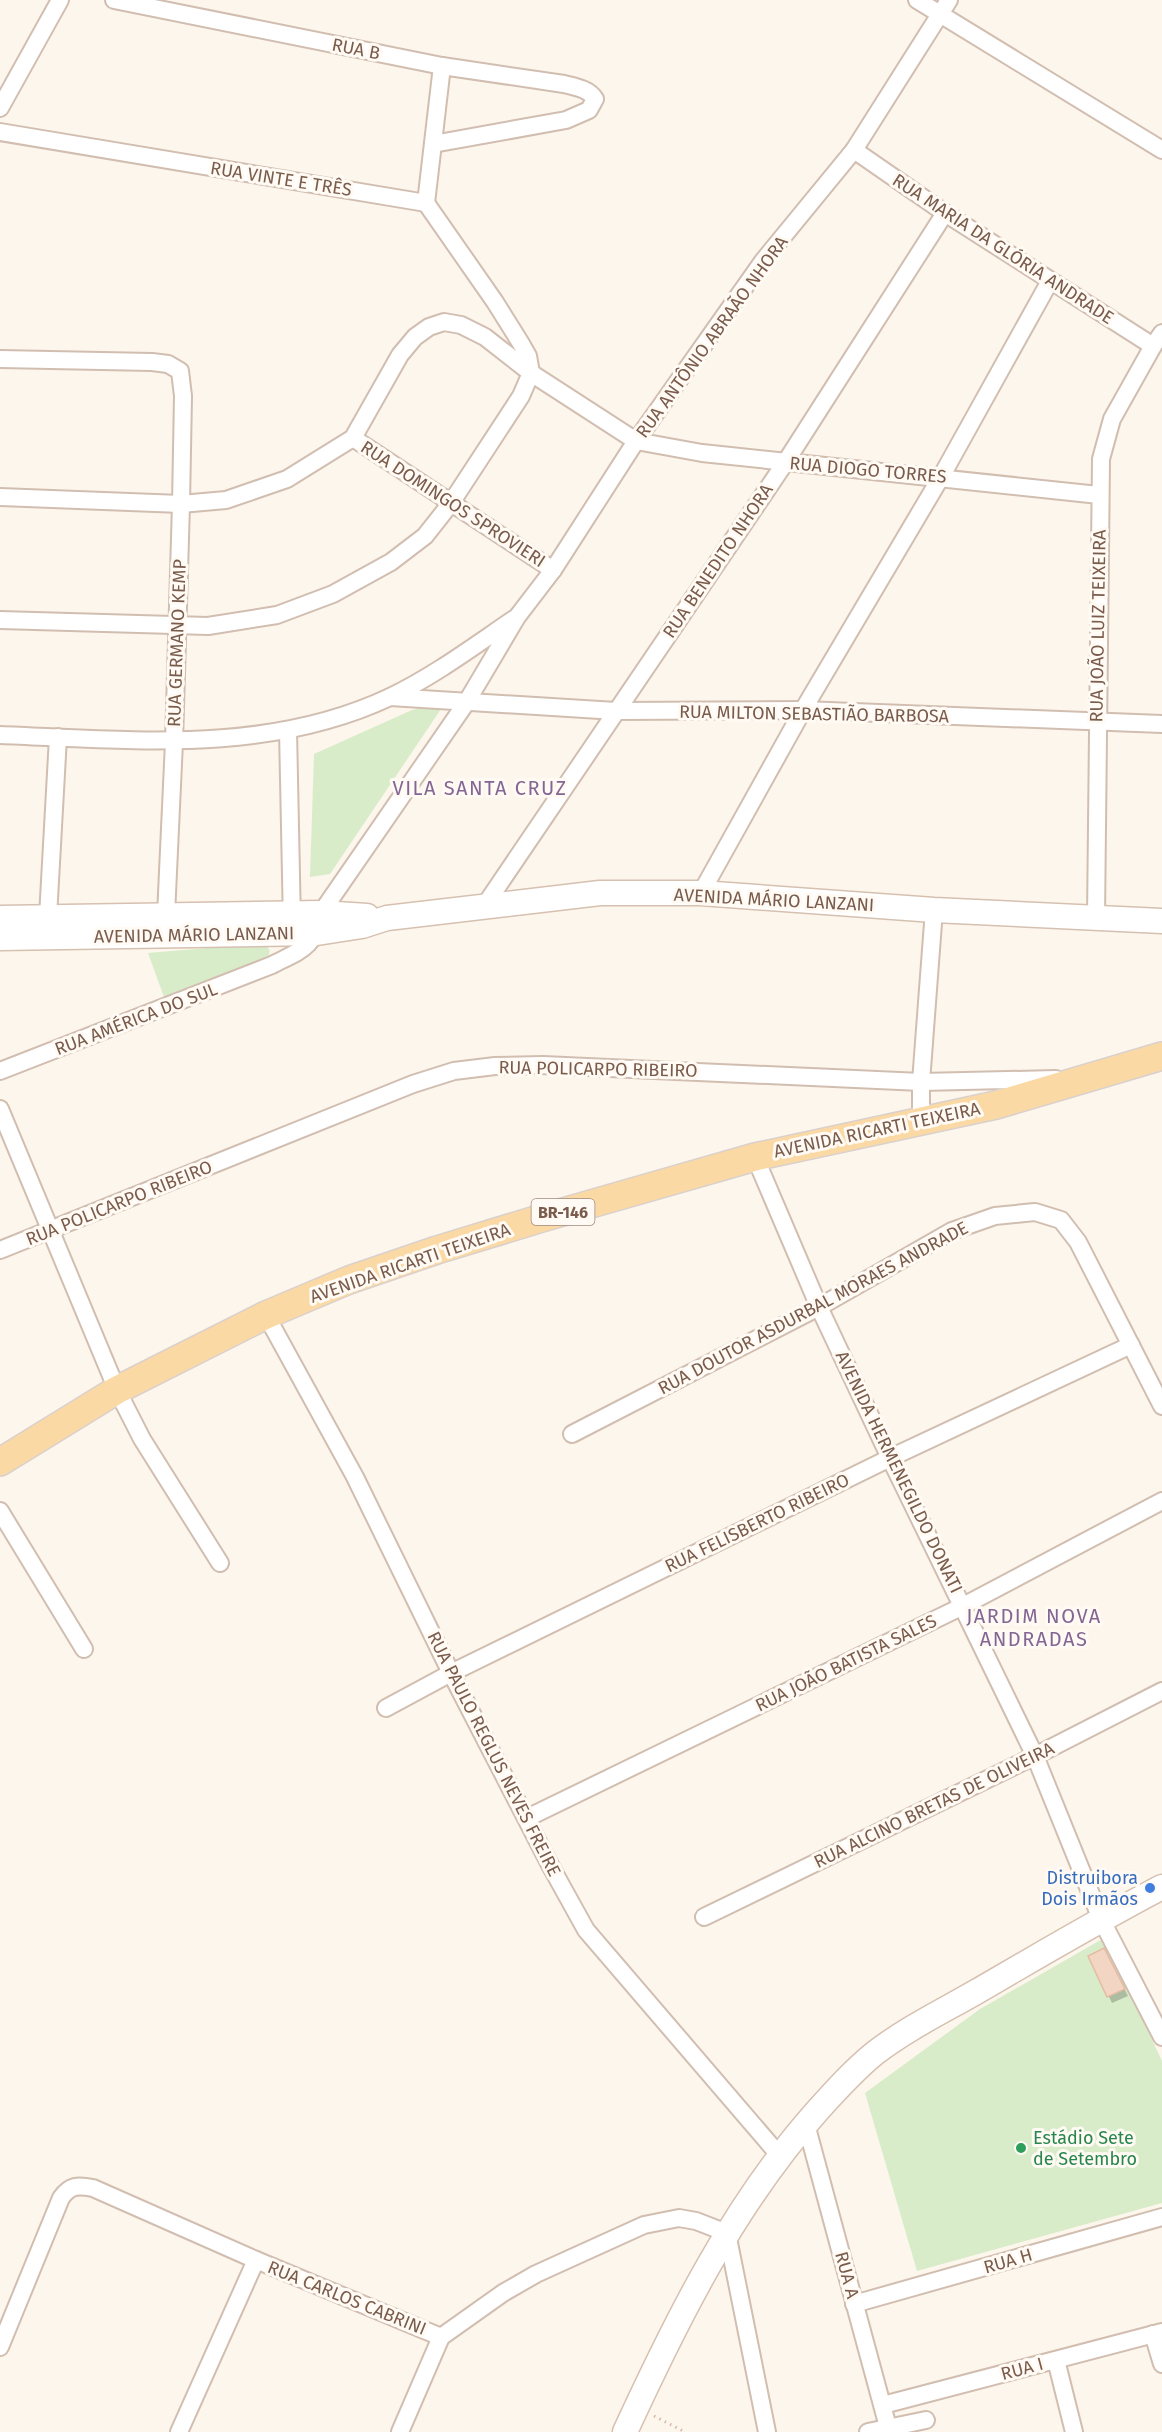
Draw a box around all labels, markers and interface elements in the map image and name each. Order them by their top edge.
street label: RUA B [330,34,382,64]
street label: RUA VINTE E TRÊS [209,157,353,201]
street label: RUA MARIA DA GLÓRIA ANDRADE [888,169,1118,329]
street label: RUA ANTÔNIO ABRAÃO NHORA [631,231,793,442]
street label: RUA DOMINGOS SPROVIERI [356,436,550,572]
street label: RUA DIOGO TORRES [788,452,948,488]
street label: RUA BENEDITO NHORA [658,479,778,642]
street label: RUA JOÃO LUIZ TEIXEIRA [1084,529,1111,723]
street label: RUA GERMANO KEMP [163,559,191,727]
street label: RUA MILTON SEBASTIÃO BARBOSA [679,700,950,727]
district label: VILA SANTA CRUZ [393,776,567,800]
street label: AVENIDA MÁRIO LANZANI [673,883,875,916]
street label: AVENIDA MÁRIO LANZANI [94,921,294,948]
street label: RUA AMÉRICA DO SUL [51,977,220,1060]
street label: RUA POLICARPO RIBEIRO [498,1056,698,1082]
street label: AVENIDA RICARTI TEIXEIRA [772,1097,983,1163]
street label: RUA POLICARPO RIBEIRO [23,1156,215,1250]
road number: BR-146 [532,1199,594,1225]
street label: RUA DOUTOR ASDURBAL MORAES ANDRADE [654,1217,972,1399]
street label: AVENIDA RICARTI TEIXEIRA [307,1218,514,1308]
street label: AVENIDA HERMENEGILDO DONATI [831,1347,967,1597]
street label: RUA FELISBERTO RIBEIRO [661,1469,853,1577]
district label: JARDIM NOVA ANDRADAS [966,1604,1102,1651]
street label: RUA JOÃO BATISTA SALES [751,1609,940,1716]
street label: RUA PAULO REGLUS NEVES FREIRE [422,1628,566,1880]
street label: RUA ALCINO BRETAS DE OLIVEIRA [810,1737,1058,1873]
place label: Distruibora Dois Irmãos [1041,1867,1138,1910]
marker: Distruibora Dois Irmãos [1143,1881,1157,1895]
place label: Estádio Sete de Setembro [1033,2127,1137,2170]
marker: Estádio Sete de Setembro [1014,2141,1028,2155]
street label: RUA H [981,2244,1035,2278]
street label: RUA A [830,2249,864,2302]
street label: RUA CARLOS CABRINI [264,2256,430,2340]
street label: RUA I [998,2353,1046,2385]

